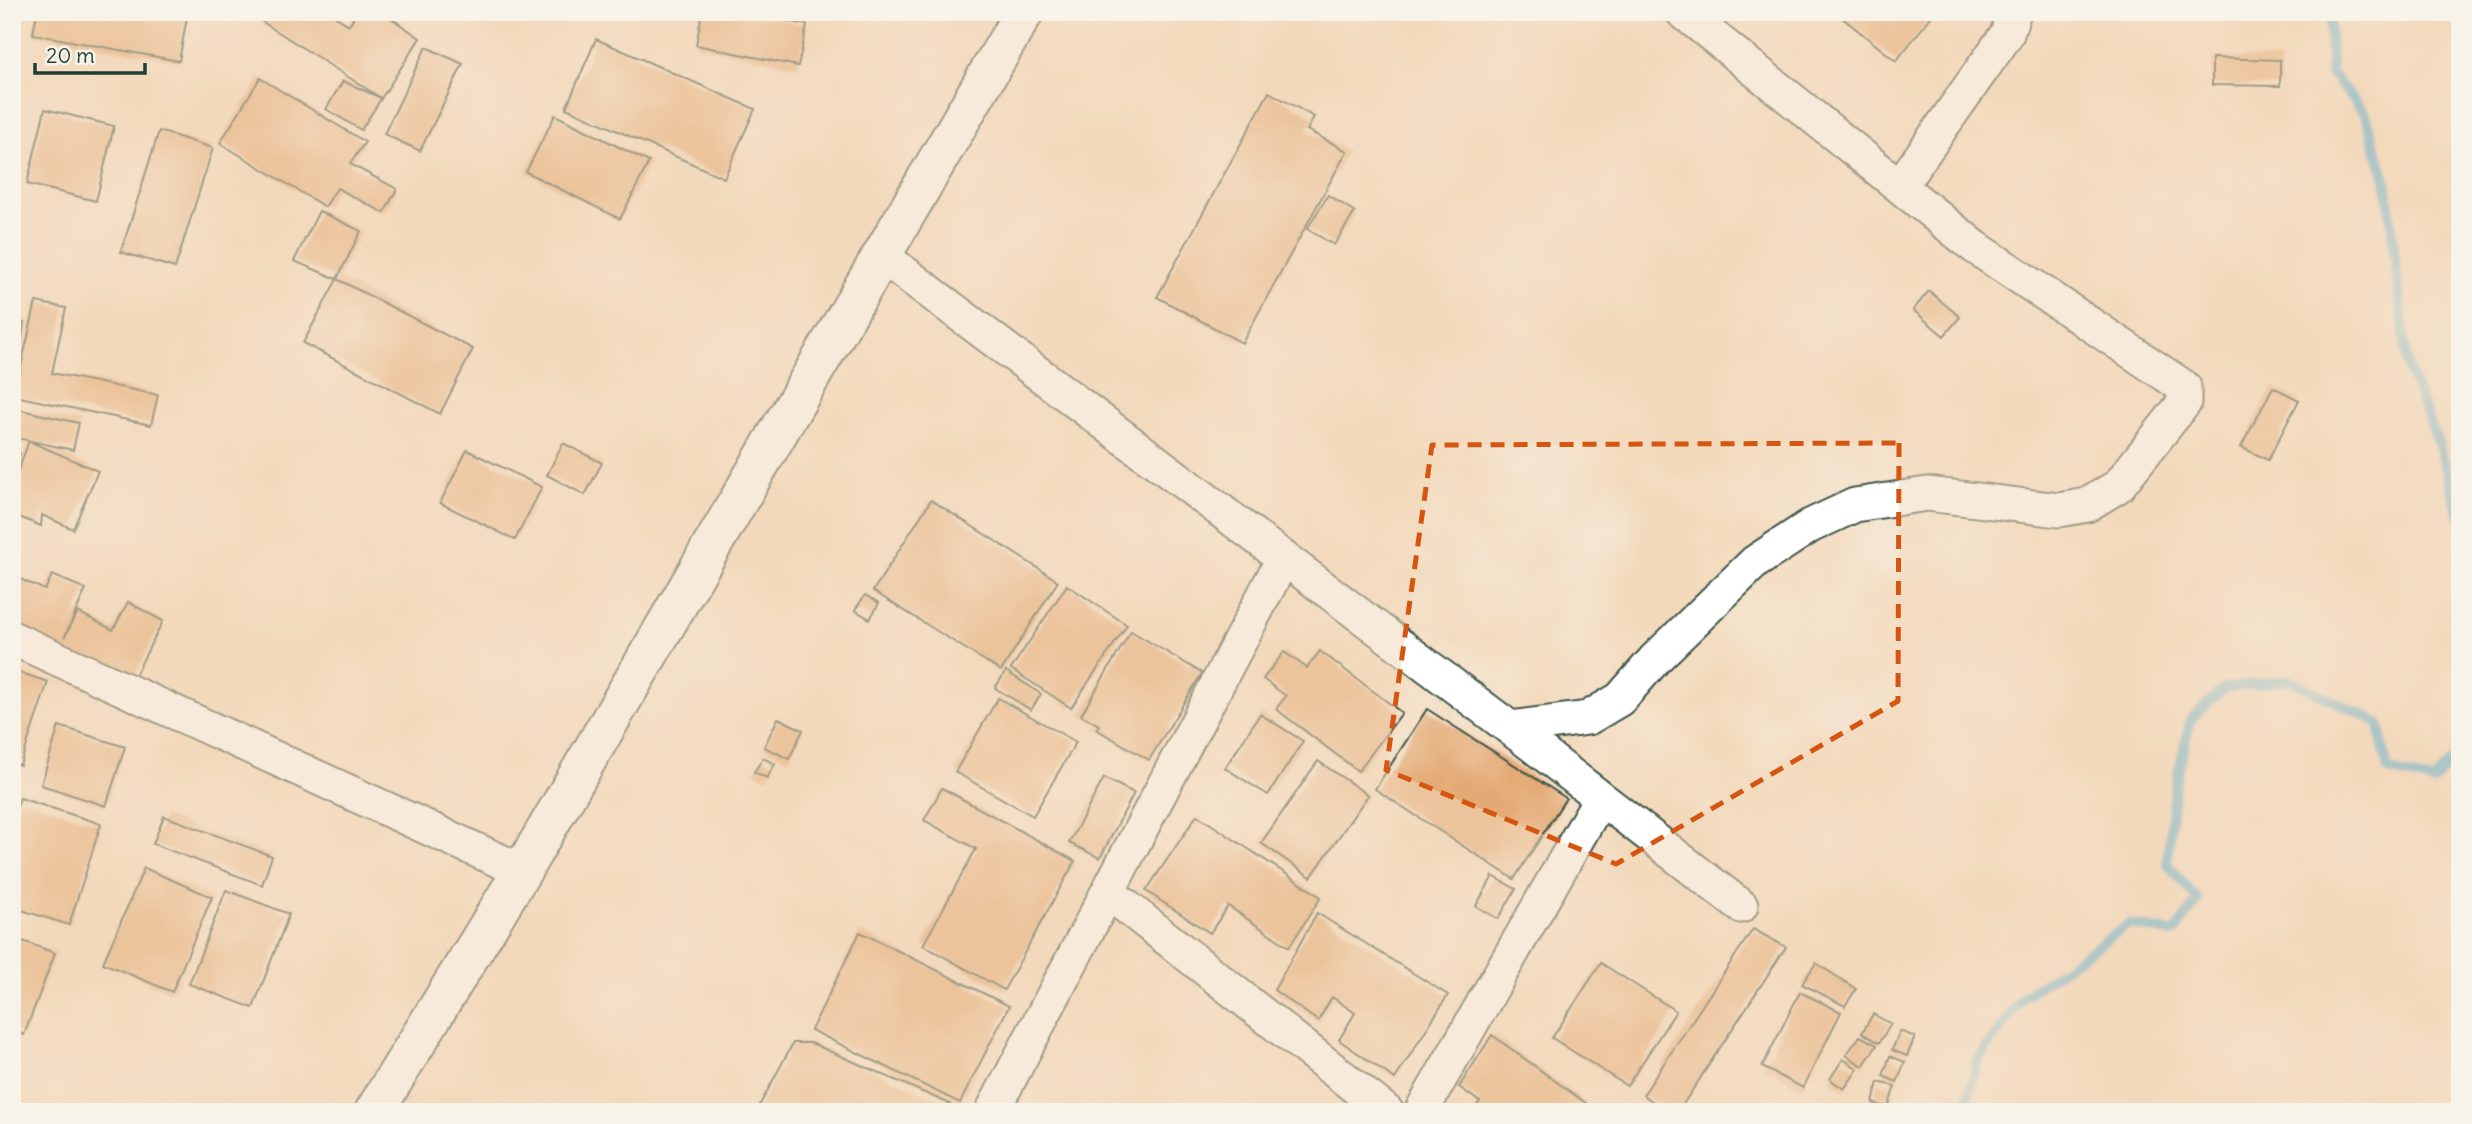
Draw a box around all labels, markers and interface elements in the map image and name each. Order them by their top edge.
scale bar [35,32,145,76]
text: 20 m [46,42,95,69]

